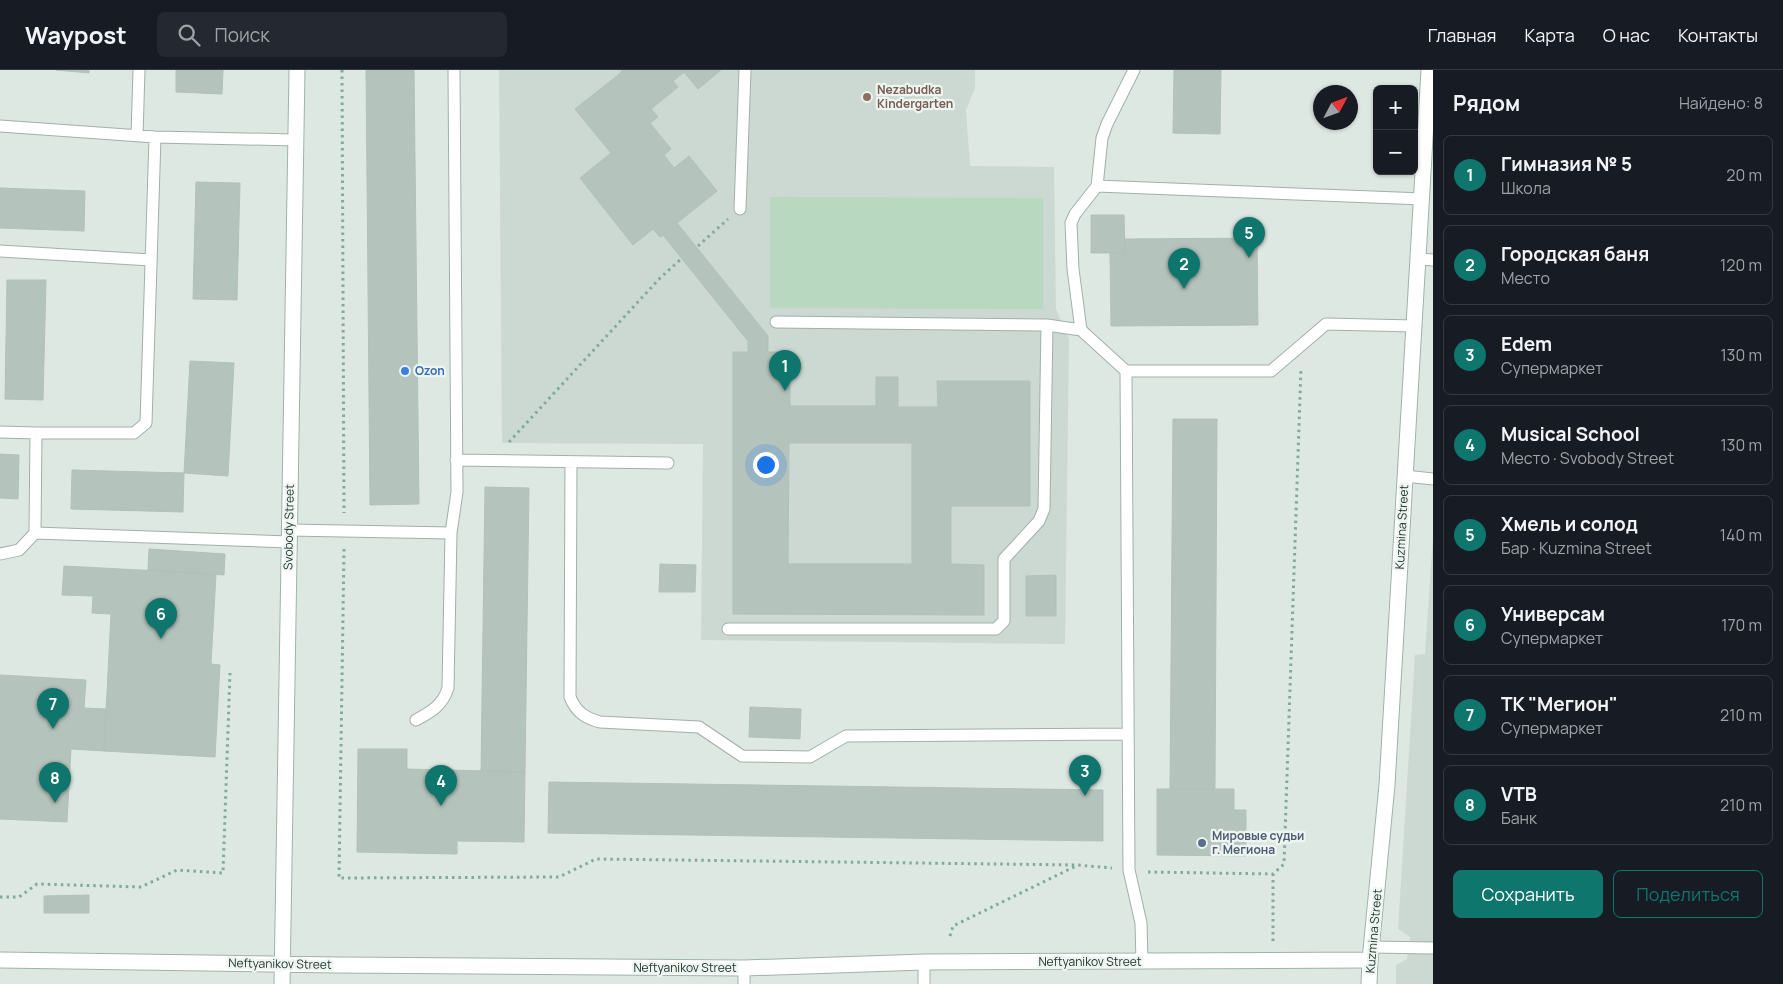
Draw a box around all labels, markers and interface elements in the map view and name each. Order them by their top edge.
search box [157,12,507,57]
text: Waypost [25,18,127,51]
icon: search [175,21,203,49]
text: Поиск [215,22,270,48]
text: Главная [1428,23,1497,47]
text: Карта [1525,23,1575,47]
text: О нас [1603,23,1650,47]
text: Контакты [1678,23,1758,47]
place label: Nezabudka Kindergarten [877,81,953,112]
north arrow [1313,85,1358,130]
map controls [1373,85,1418,175]
button: + [1373,85,1418,130]
text: Рядом [1453,89,1520,117]
marker: Nezabudka Kindergarten [861,91,873,103]
text: Найдено: 8 [1679,92,1763,114]
button: − [1373,130,1418,175]
text: Гимназия № 5 [1501,151,1632,177]
text: 1 [1466,164,1474,186]
text: 20 m [1726,164,1762,186]
text: Школа [1501,177,1551,199]
pin: 5 [1233,217,1265,258]
text: Городская баня [1501,241,1649,267]
pin: 2 [1168,248,1200,289]
text: 2 [1465,254,1475,276]
text: 120 m [1720,254,1762,276]
text: Место [1501,267,1550,289]
text: Edem [1501,331,1552,357]
text: 3 [1465,344,1475,366]
text: 130 m [1720,344,1762,366]
pin: 1 [769,350,801,391]
text: Супермаркет [1501,357,1603,379]
place label: Ozon [415,362,445,379]
marker: Ozon [399,365,411,377]
text: Musical School [1501,421,1640,447]
text: 4 [1465,434,1475,456]
text: 130 m [1720,434,1762,456]
text: Место · Svobody Street [1501,447,1674,469]
your location [753,452,779,478]
street label: Svobody Street [279,484,298,570]
street label: Kuzmina Street [1391,484,1412,570]
text: Хмель и солод [1501,511,1638,537]
text: 5 [1465,524,1475,546]
text: 140 m [1720,524,1762,546]
text: Бар · Kuzmina Street [1501,537,1652,559]
pin: 6 [145,598,177,639]
text: Универсам [1501,601,1605,627]
text: 6 [1465,614,1475,636]
text: 170 m [1721,614,1762,636]
text: Супермаркет [1501,627,1603,649]
pin: 7 [37,688,69,729]
text: ТК "Мегион" [1501,691,1618,717]
text: 7 [1466,704,1474,726]
text: 210 m [1720,704,1762,726]
text: Супермаркет [1501,717,1603,739]
pin: 3 [1069,755,1101,796]
pin: 8 [39,762,71,803]
pin: 4 [425,765,457,806]
text: VTB [1501,781,1537,807]
text: 8 [1465,794,1475,816]
text: 210 m [1720,794,1762,816]
text: Банк [1501,807,1537,829]
place label: Мировые судьи г. Мегиона [1212,827,1304,858]
marker: Мировые судьи г. Мегиона [1196,837,1208,849]
button: Сохранить [1453,870,1603,918]
button: Поделиться [1613,870,1763,918]
street label: Kuzmina Street [1361,888,1386,974]
street label: Neftyanikov Street [1038,953,1142,970]
street label: Neftyanikov Street [228,954,332,973]
street label: Neftyanikov Street [633,959,737,976]

